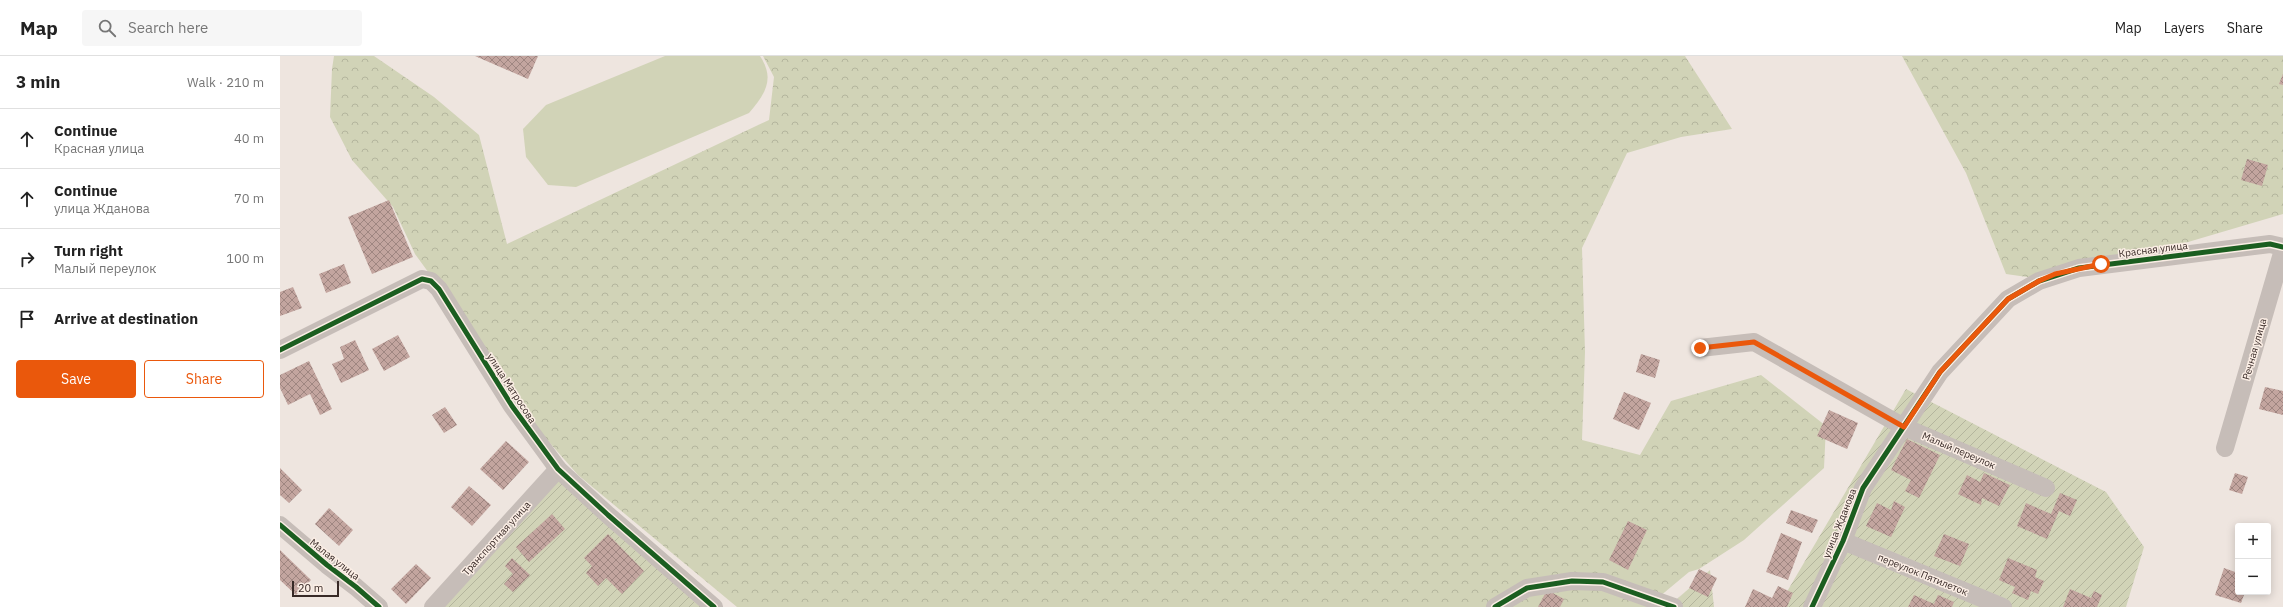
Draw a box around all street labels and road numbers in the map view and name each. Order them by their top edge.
street label: Красная улица [2118,239,2189,260]
street label: Речная улица [2239,316,2270,381]
street label: улица Матросова [484,351,539,426]
street label: Малый переулок [1920,429,1998,472]
street label: улица Жданова [1820,486,1860,560]
street label: Транспортная улица [460,498,534,578]
street label: Малая улица [307,536,363,583]
street label: переулок Пятилеток [1876,550,1970,599]

